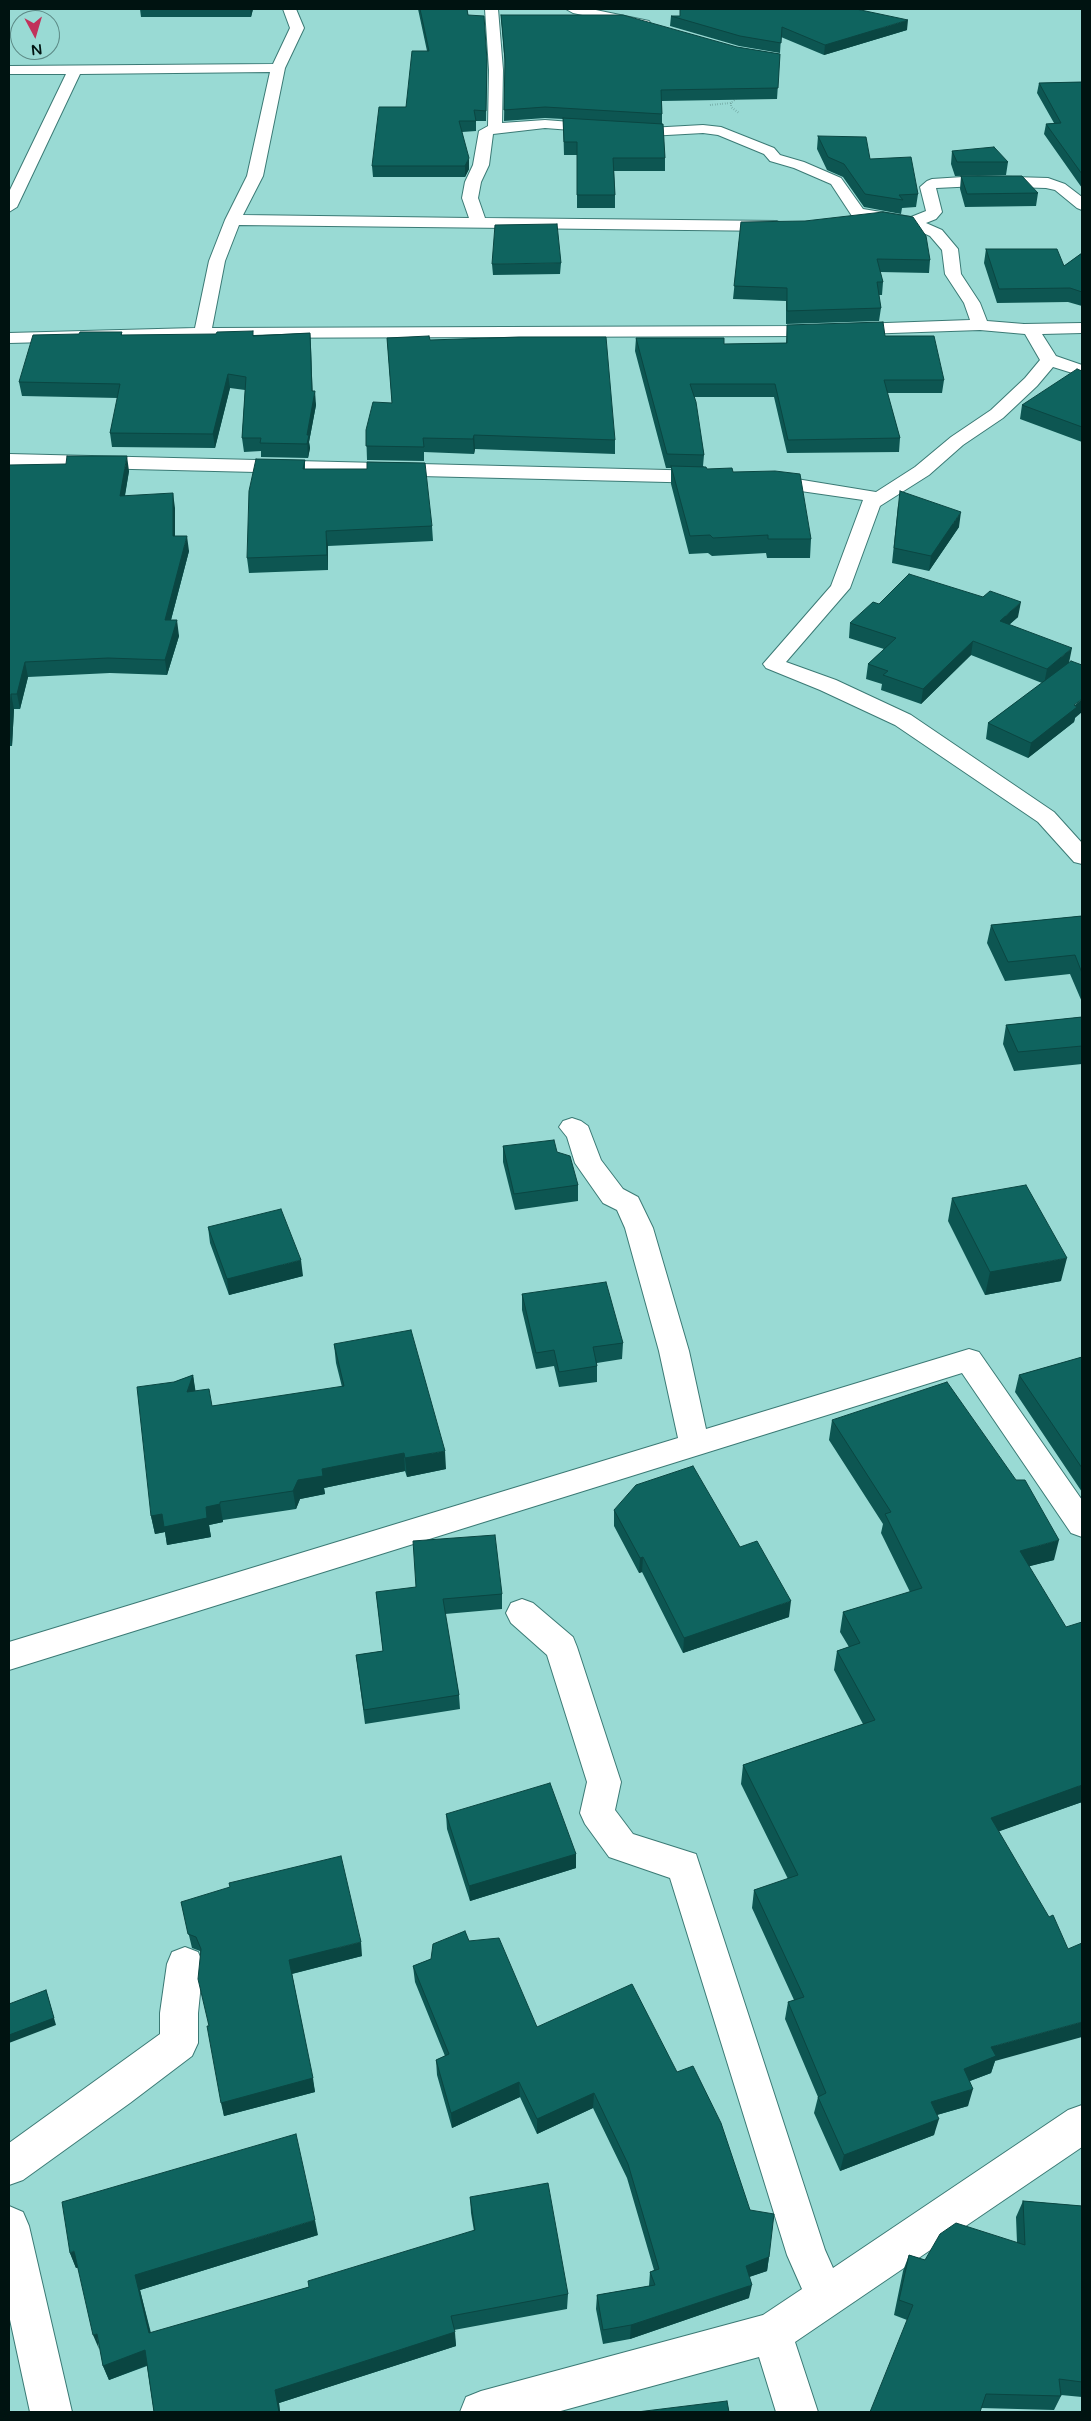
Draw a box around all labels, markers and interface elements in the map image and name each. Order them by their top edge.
north arrow [10,10,60,60]
text: N [30,40,43,58]

